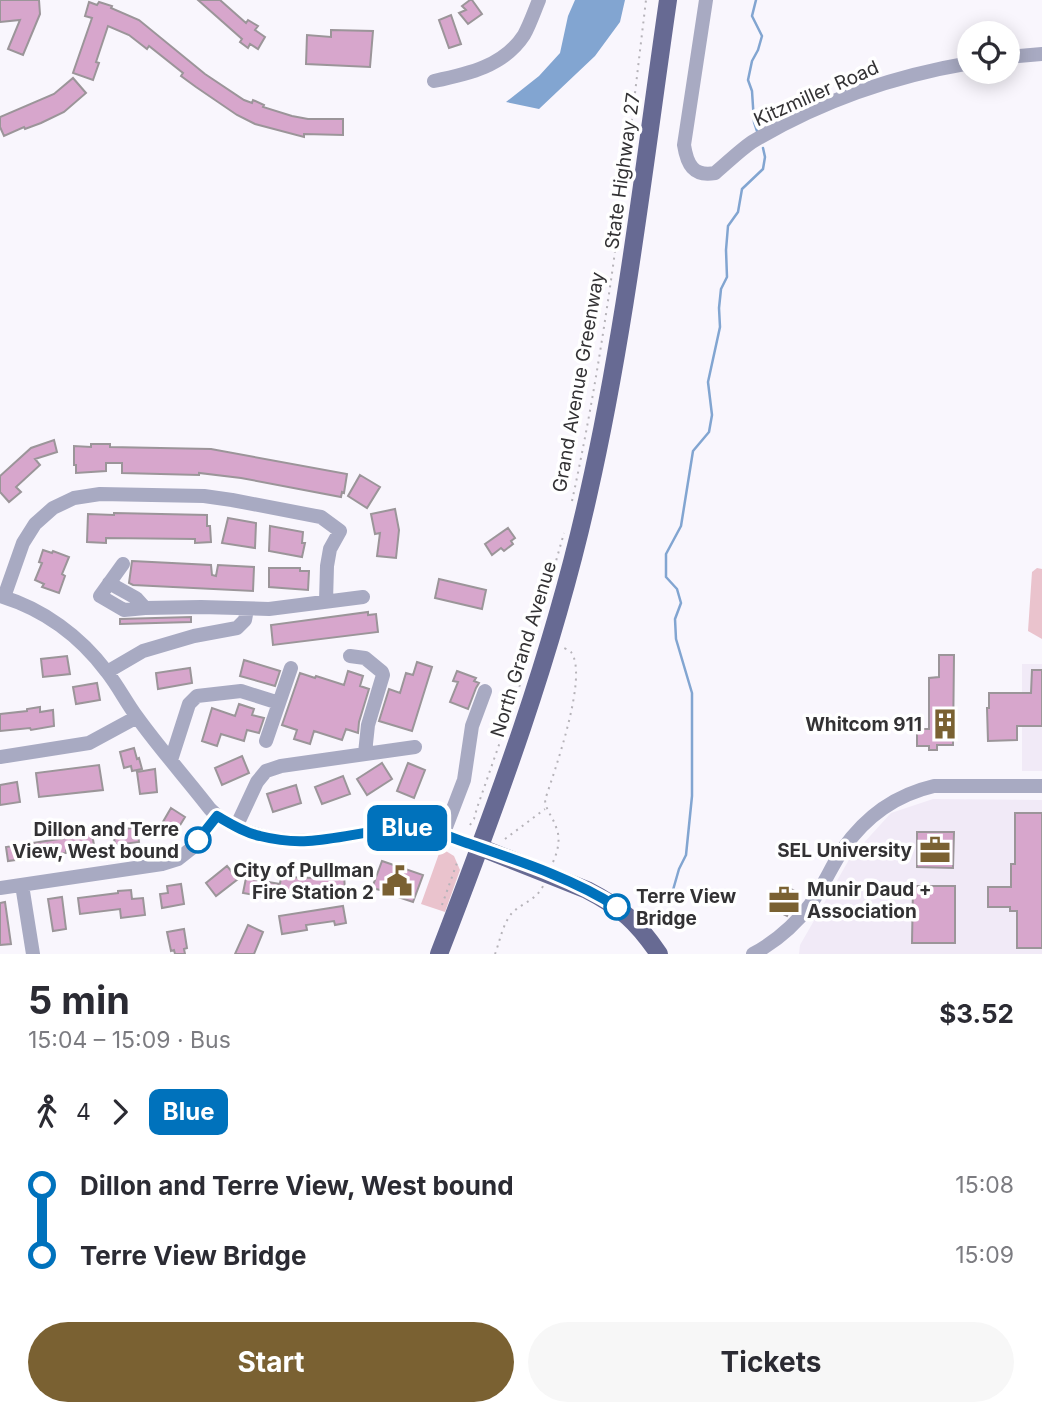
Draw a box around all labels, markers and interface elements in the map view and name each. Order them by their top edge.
map controls [957,21,1020,84]
button: locate [957,21,1020,84]
street label: Kitzmiller Road [750,56,882,131]
street label: State Highway 27 [600,91,645,251]
street label: Grand Avenue Greenway [548,270,609,494]
street label: North Grand Avenue [486,558,561,740]
building icon: Whitcom 911 [928,707,962,741]
place label: Whitcom 911 [805,713,922,736]
line badge: Blue [358,805,456,851]
text: Blue [381,813,433,842]
place label: Dillon and Terre View, West bound [12,818,179,863]
marker: Dillon and Terre View, West bound [185,827,211,853]
office icon: SEL University [918,833,952,867]
place label: SEL University [777,839,913,862]
place label: City of Pullman Fire Station 2 [233,859,374,904]
public building icon: City of Pullman Fire Station 2 [380,864,414,898]
place label: Munir Daud + Association [807,878,932,923]
office icon: Munir Daud + Association [767,883,801,917]
place label: Terre View Bridge [636,885,736,930]
marker: Terre View Bridge [604,894,630,920]
text: 5 min [28,977,130,1023]
text: $3.52 [939,998,1014,1029]
text: 15:04 – 15:09 · Bus [28,1026,231,1054]
icon: walk [28,1093,66,1131]
icon: forward [101,1093,139,1131]
text: Blue [163,1097,214,1126]
text: 4 [76,1098,91,1126]
text: Dillon and Terre View, West bound [80,1170,514,1201]
text: 15:08 [955,1171,1014,1199]
text: Terre View Bridge [80,1240,306,1271]
text: 15:09 [955,1241,1014,1269]
button: Start [28,1322,514,1402]
button: Tickets [528,1322,1014,1402]

